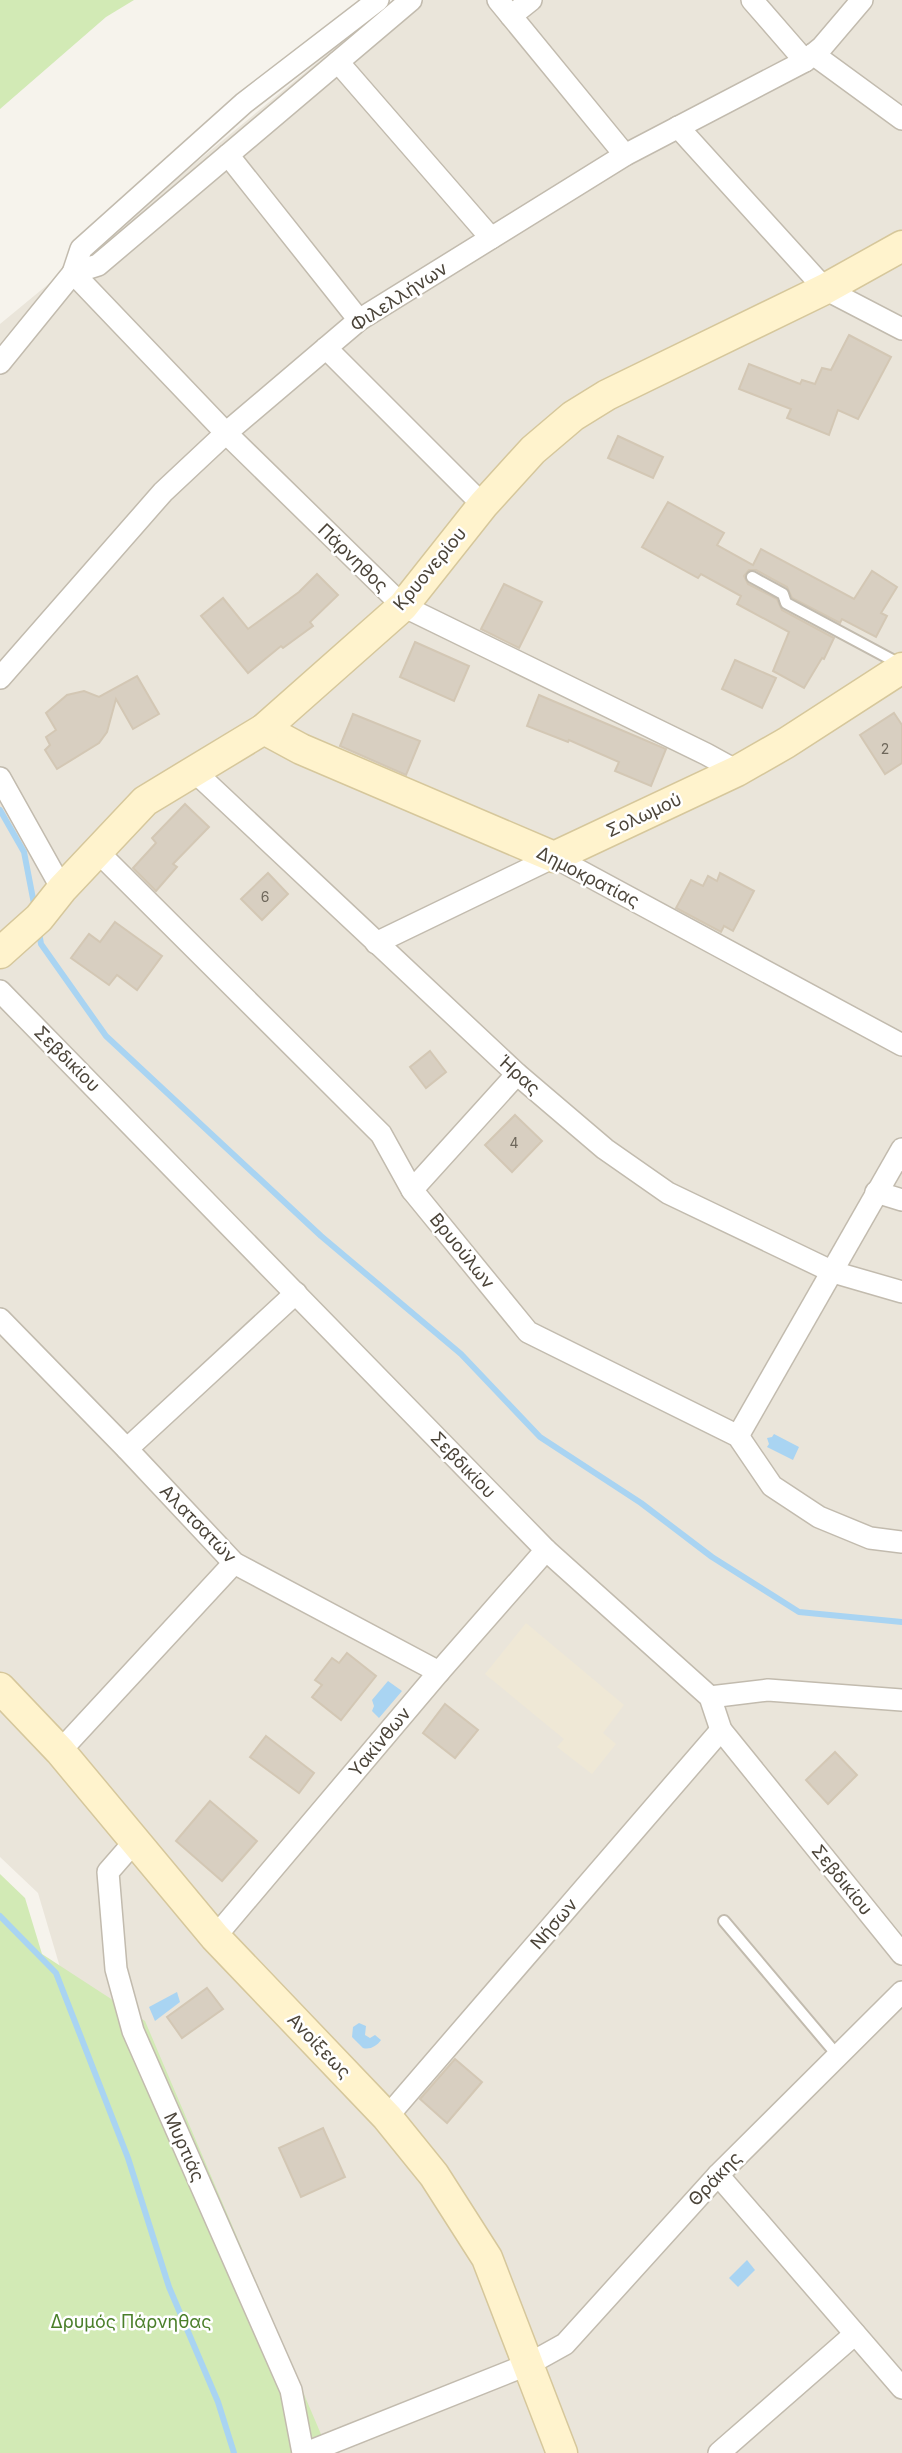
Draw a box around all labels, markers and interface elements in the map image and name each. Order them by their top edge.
street label: Φιλελλήνων [346,257,452,336]
street label: Πάρνηθος [314,519,393,596]
street label: Κρυονερίου [389,523,470,614]
house number: 2 [881,740,889,757]
street label: Σολωμού [603,788,685,841]
street label: Δημοκρατίας [533,842,643,911]
house number: 6 [261,888,269,905]
street label: Σεβδικίου [30,1021,105,1096]
street label: Ήρας [494,1050,545,1099]
house number: 4 [509,1134,519,1151]
street label: Βρυούλων [426,1209,499,1293]
street label: Σεβδικίου [427,1427,500,1502]
street label: Αλατσατών [156,1480,241,1567]
street label: Υακίνθων [344,1702,415,1781]
street label: Σεβδικίου [808,1840,877,1919]
street label: Νήσων [526,1894,582,1953]
street label: Ανοίξεως [283,2009,355,2082]
street label: Μυρτιάς [160,2109,209,2185]
street label: Θράκης [684,2147,745,2210]
park label: Δρυμός Πάρνηθας [50,2311,212,2332]

